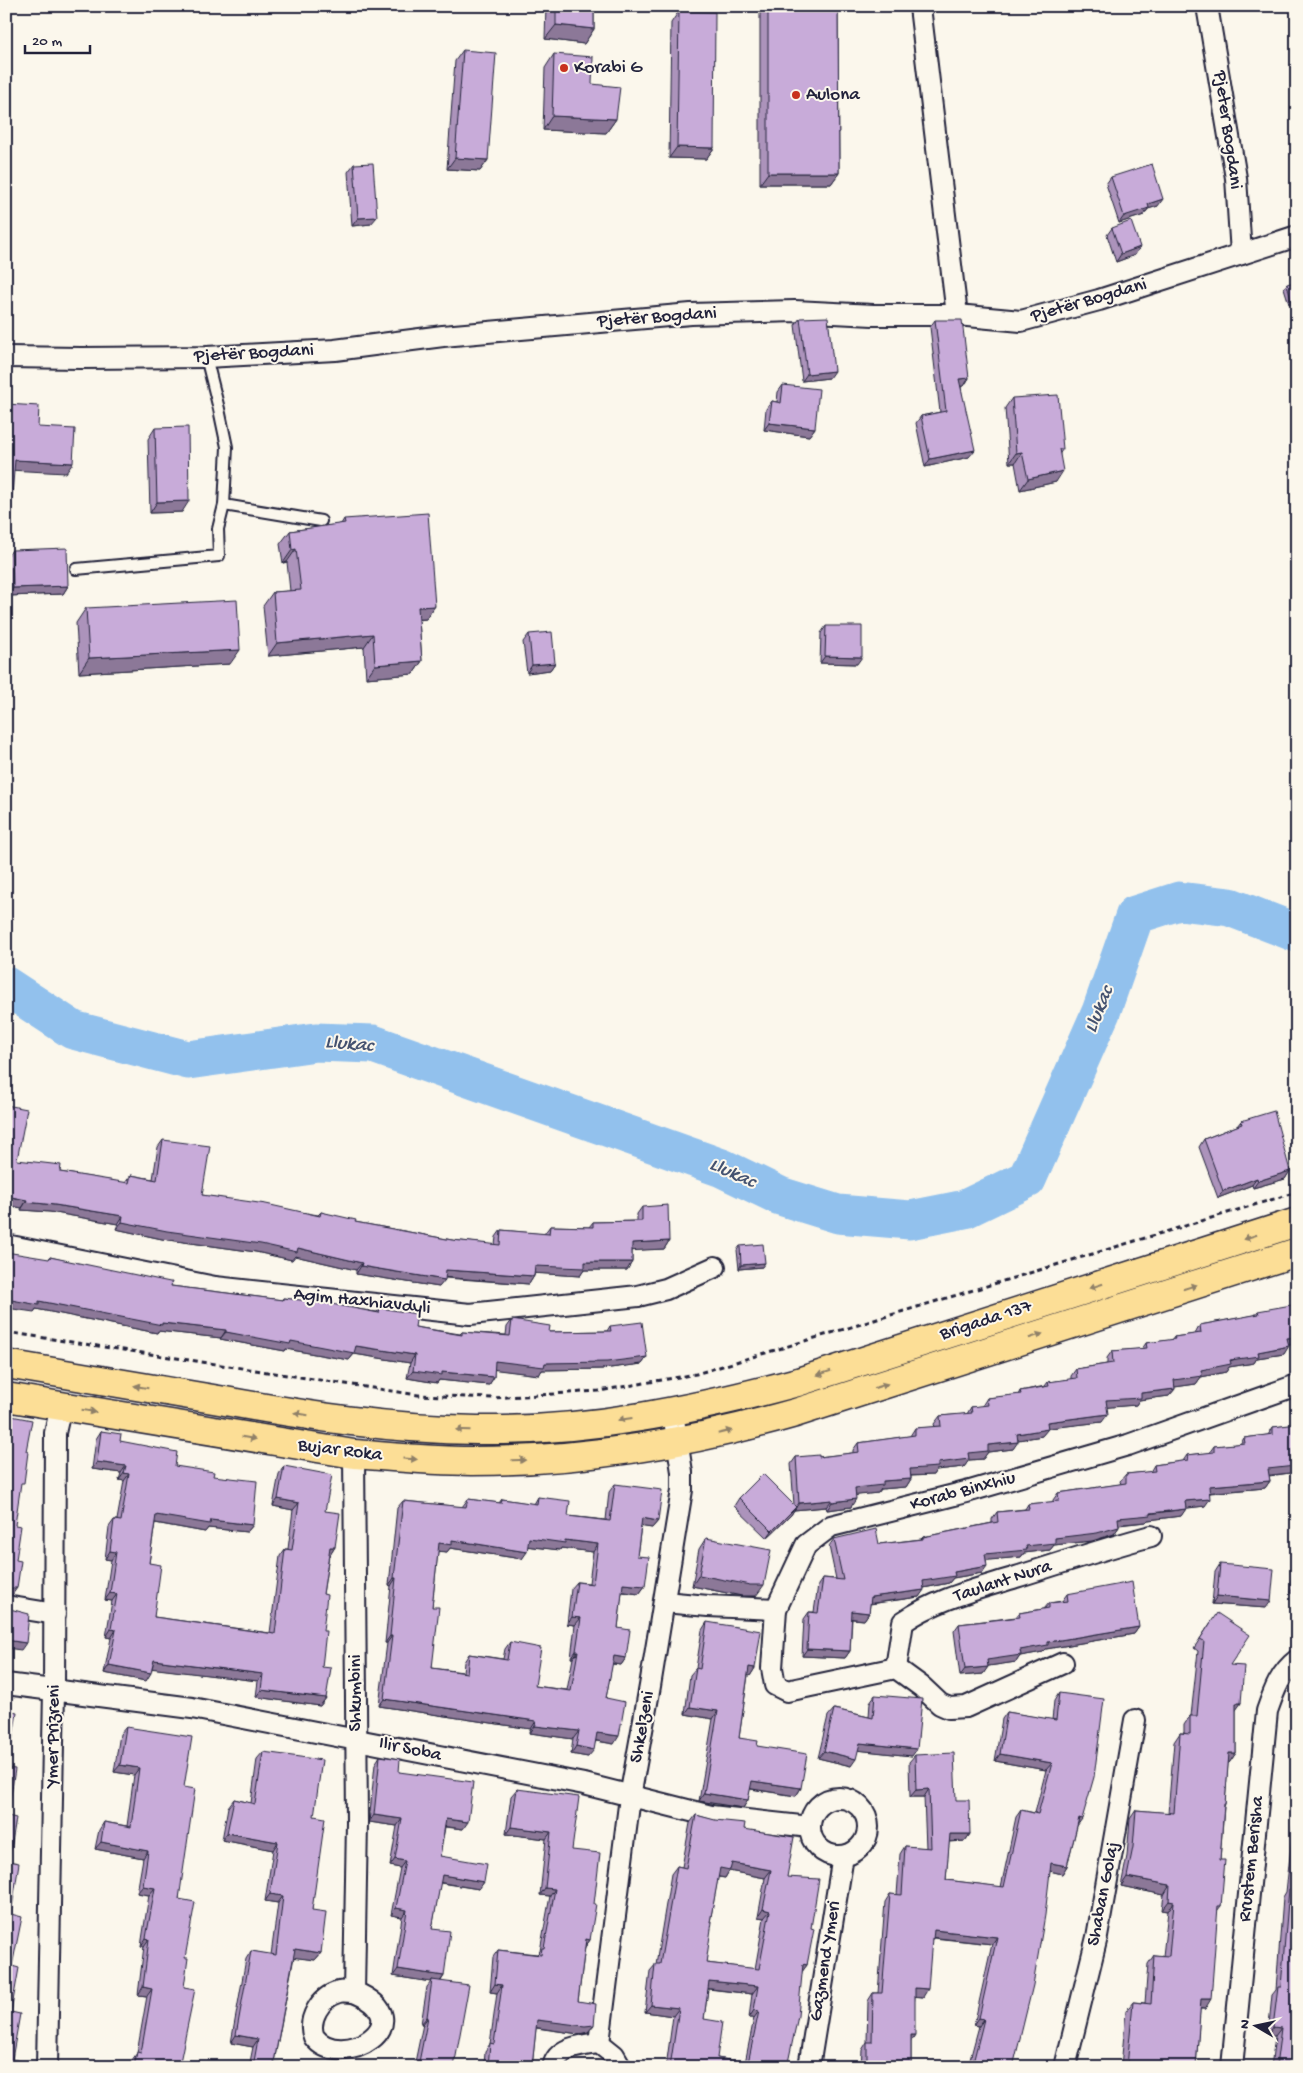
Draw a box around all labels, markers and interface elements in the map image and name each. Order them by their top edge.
scale bar [25,22,90,54]
text: 20 m [32,33,62,51]
place label: Korabi G [574,57,643,80]
marker: Korabi G [558,62,570,74]
street label: Pjeter Bogdani [1207,68,1247,191]
place label: Aulona [806,84,861,107]
marker: Aulona [790,89,802,101]
street label: Pjetër Bogdani [1027,273,1150,329]
street label: Pjetër Bogdani [595,302,718,334]
street label: Pjetër Bogdani [193,339,314,369]
water label: Llukac [1080,981,1120,1037]
water label: Llukac [324,1031,376,1059]
water label: Llukac [705,1154,761,1195]
one-way arrow [1243,1233,1258,1241]
one-way arrow [1183,1282,1198,1290]
street label: Agim Haxhiavdyli [292,1283,432,1321]
one-way arrow [1088,1283,1103,1290]
street label: Brigada 137 [936,1295,1036,1347]
one-way arrow [1028,1332,1043,1340]
one-way arrow [817,1370,832,1378]
one-way arrow [873,1381,888,1389]
one-way arrow [133,1383,149,1391]
one-way arrow [81,1407,97,1415]
one-way arrow [293,1410,309,1418]
one-way arrow [616,1415,632,1423]
one-way arrow [454,1426,470,1434]
one-way arrow [717,1427,733,1435]
one-way arrow [241,1434,257,1442]
street label: Bujar Roka [296,1434,385,1468]
one-way arrow [402,1455,418,1463]
one-way arrow [511,1455,527,1463]
street label: Korab Binxhiu [908,1467,1018,1517]
street label: Taulant Nura [950,1555,1056,1609]
street label: Shkumbini [345,1654,368,1732]
street label: Ymer Prizreni [42,1684,66,1790]
street label: Shkelzeni [625,1689,661,1765]
street label: Ilir Soba [377,1732,445,1768]
street label: Rrustem Berisha [1234,1794,1270,1923]
street label: Shaban Golaj [1083,1840,1125,1948]
street label: Gazmend Ymeri [805,1899,847,2023]
north arrow [1230,2000,1280,2050]
text: N [1237,2019,1255,2030]

